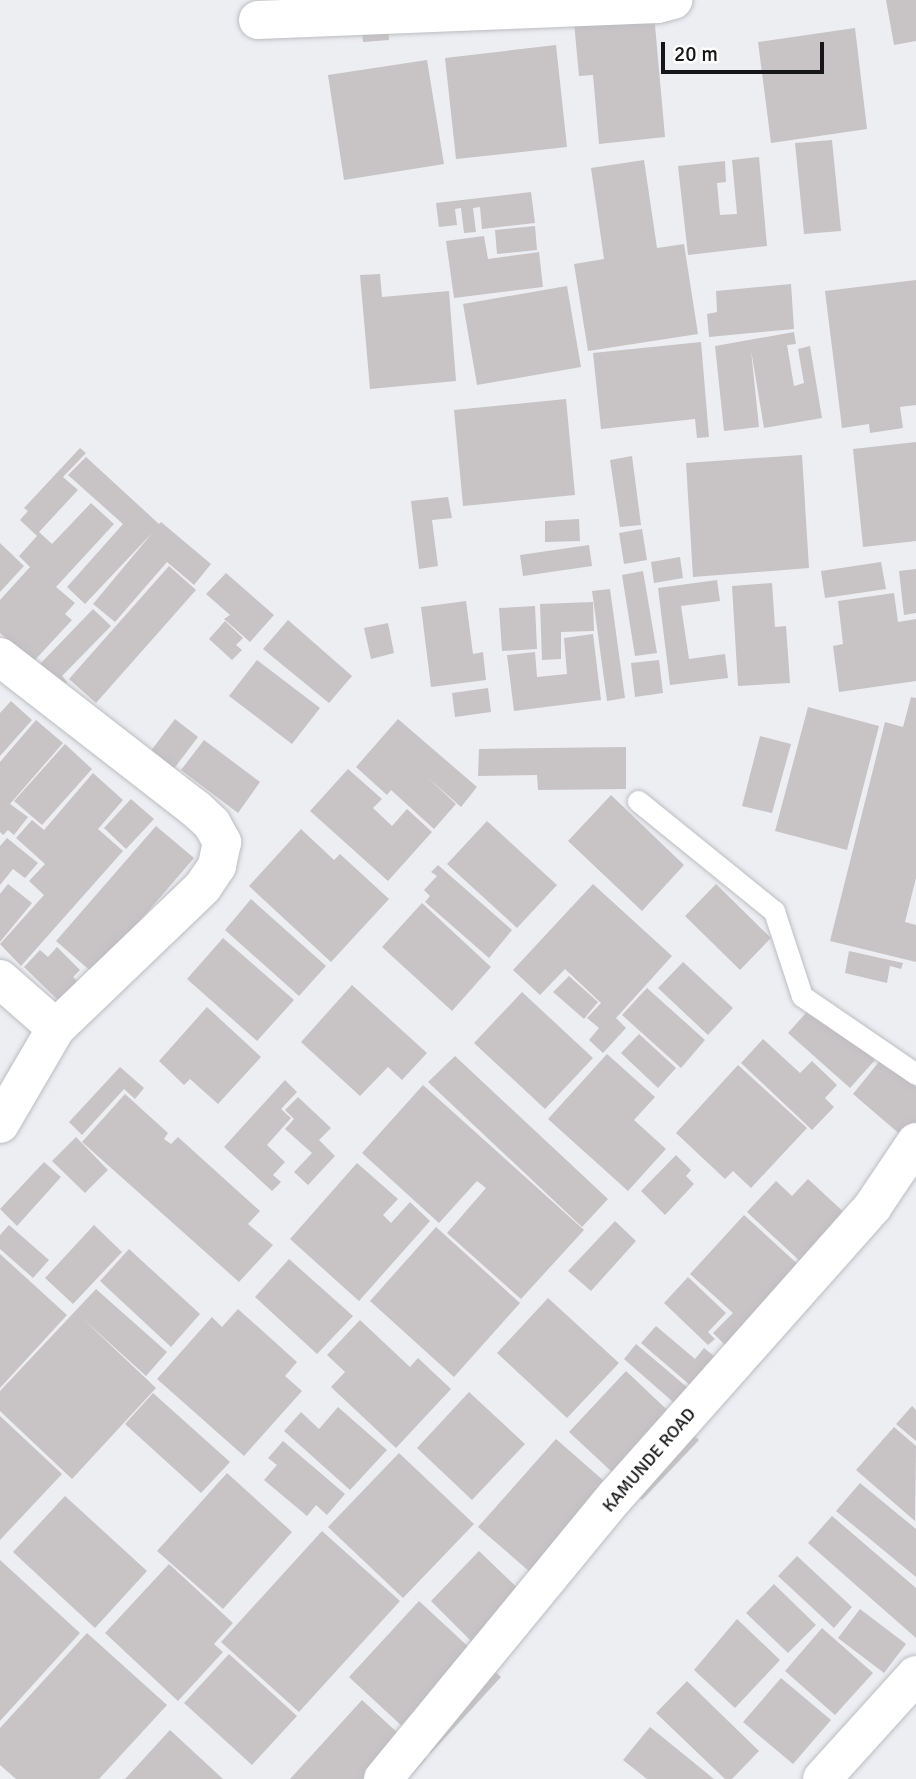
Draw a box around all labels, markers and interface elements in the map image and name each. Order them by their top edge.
scale bar [664,28,827,72]
text: 20 m [674,41,718,67]
street label: KAMUNDE ROAD [598,1403,700,1517]

